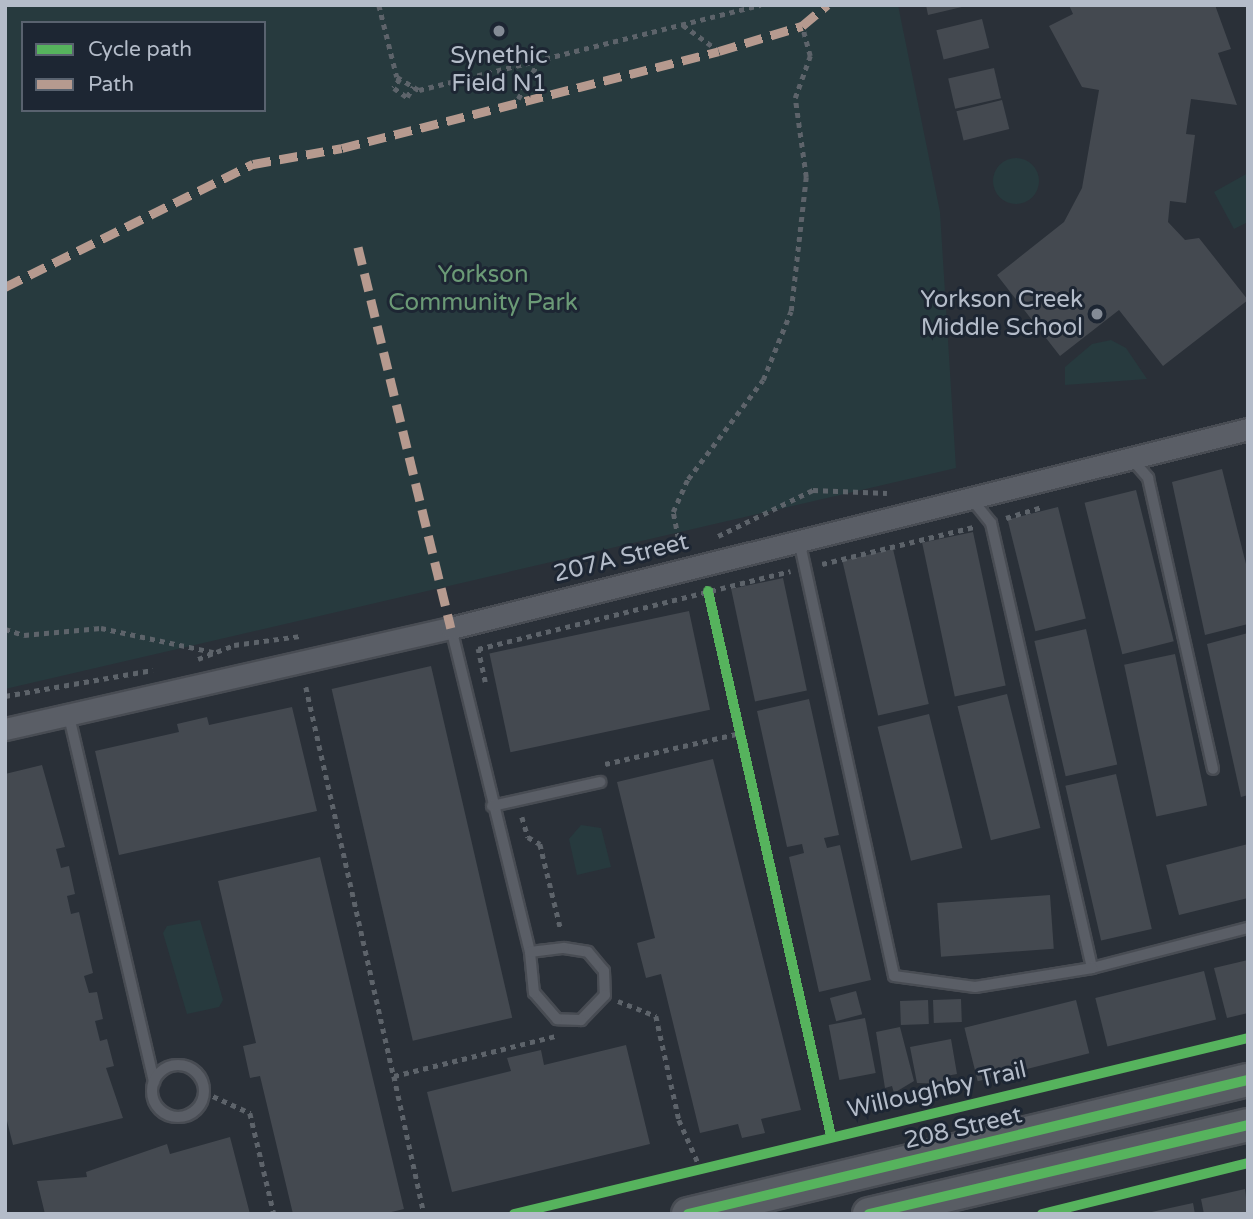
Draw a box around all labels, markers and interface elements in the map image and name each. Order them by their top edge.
legend [21,21,266,112]
marker: Synethic Field N1 [491,23,507,39]
text: Cycle path [88,37,192,62]
place label: Synethic Field N1 [450,42,548,98]
text: Path [88,72,134,97]
park label: Yorkson Community Park [388,261,578,317]
place label: Yorkson Creek Middle School [920,286,1083,342]
marker: Yorkson Creek Middle School [1089,306,1105,322]
street label: 207A Street [551,527,691,589]
street label: Willoughby Trail [845,1055,1029,1125]
street label: 208 Street [901,1100,1025,1156]

